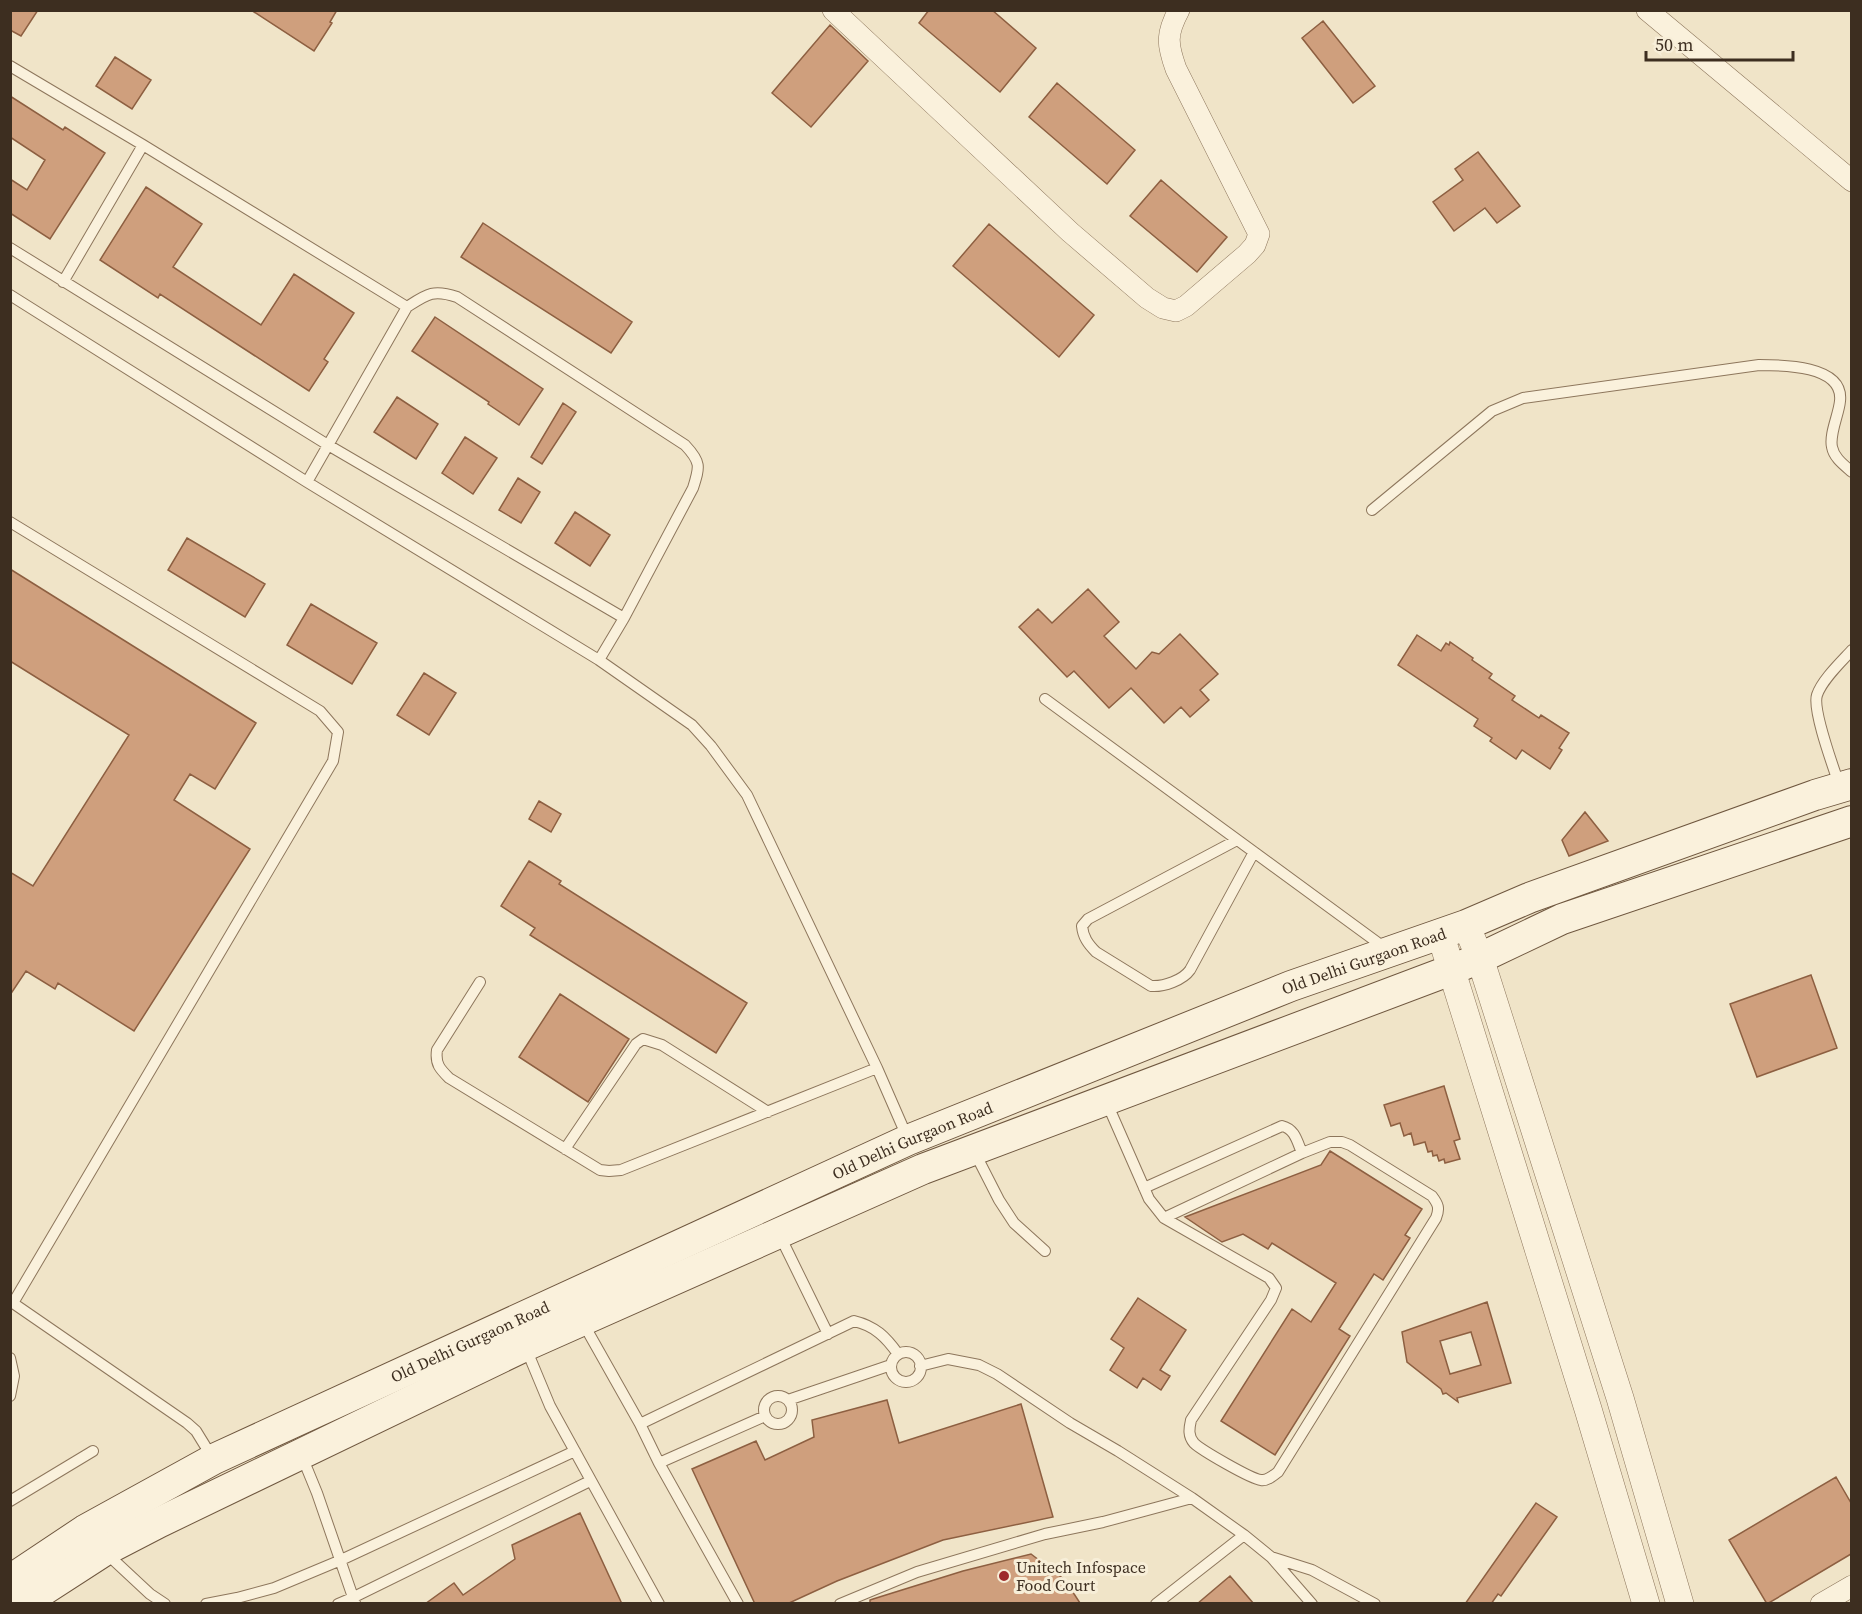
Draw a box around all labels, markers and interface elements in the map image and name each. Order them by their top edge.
scale bar [1646,24,1793,62]
text: 50 m [1655,32,1693,57]
street label: Old Delhi Gurgaon Road [1278,922,1449,1000]
street label: Old Delhi Gurgaon Road [828,1096,996,1184]
street label: Old Delhi Gurgaon Road [387,1295,553,1387]
place label: Unitech Infospace Food Court [1016,1556,1146,1596]
marker: Unitech Infospace Food Court [997,1569,1011,1583]

